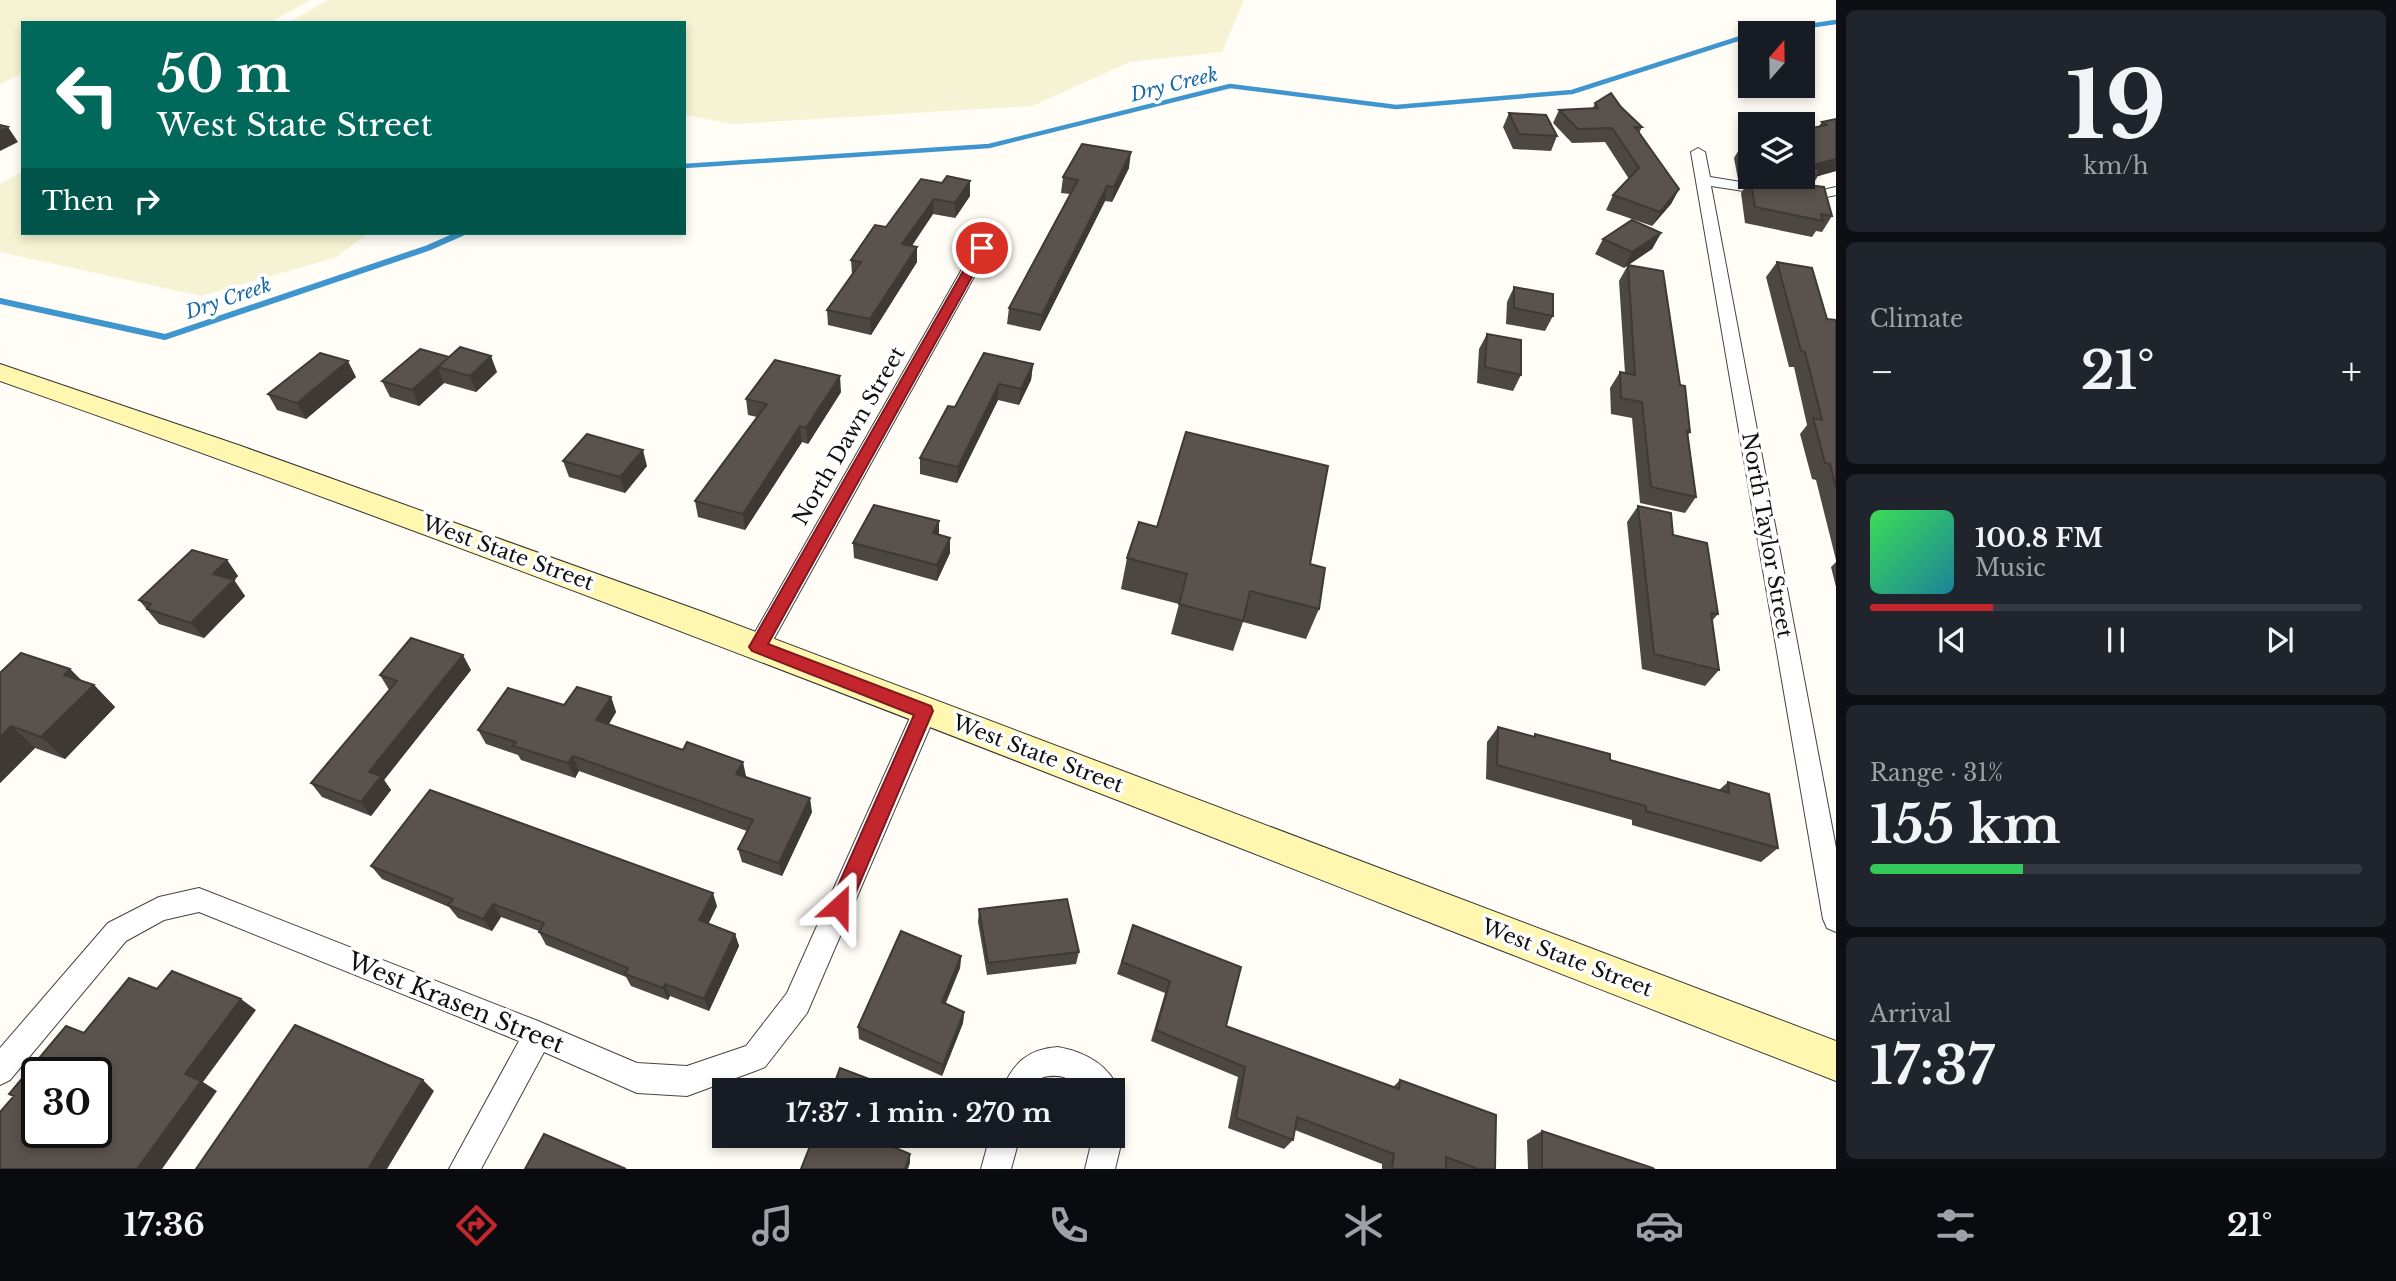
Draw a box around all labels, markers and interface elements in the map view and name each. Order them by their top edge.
north arrow [1738,21,1815,98]
map controls [1738,21,1815,189]
text: 50 m [157,44,290,105]
icon: left [42,49,133,140]
text: 19 [2065,50,2167,163]
water label: Dry Creek [1127,63,1220,107]
text: West State Street [157,105,433,145]
button: layers [1738,112,1815,189]
text: km/h [2083,152,2149,180]
icon: right [128,182,166,220]
text: Then [42,185,114,217]
pin [952,218,1012,278]
icon: arrive [963,229,1001,267]
water label: Dry Creek [181,273,274,324]
text: Climate [1870,305,1963,333]
text: 21° [2081,339,2155,403]
street label: North Dawn Street [787,342,911,530]
text: − [1870,348,1894,395]
text: + [2341,348,2362,395]
street label: North Taylor Street [1736,430,1798,640]
street label: West State Street [418,510,597,596]
text: 100.8 FM [1975,522,2103,554]
text: Music [1975,554,2046,582]
icon: previous [1933,621,1971,659]
icon: pause [2097,621,2135,659]
icon: next [2261,621,2299,659]
street label: West State Street [948,709,1127,799]
text: Range · 31% [1870,759,2003,787]
text: 155 km [1870,793,2060,857]
position arrow [802,869,876,943]
street label: West State Street [1477,913,1656,1003]
street label: West Krasen Street [343,946,569,1059]
text: Arrival [1870,1000,1951,1028]
text: 17:37 [1870,1034,1994,1098]
speed limit sign: 30 [21,1057,112,1148]
text: 17:37 · 1 min · 270 m [786,1097,1051,1129]
icon: directions [452,1201,501,1250]
icon: music [748,1201,797,1250]
icon: phone [1044,1201,1093,1250]
icon: climate [1339,1201,1388,1250]
icon: car [1635,1201,1684,1250]
icon: filters [1931,1201,1980,1250]
text: 17:36 [123,1205,205,1245]
text: 21° [2227,1205,2273,1245]

